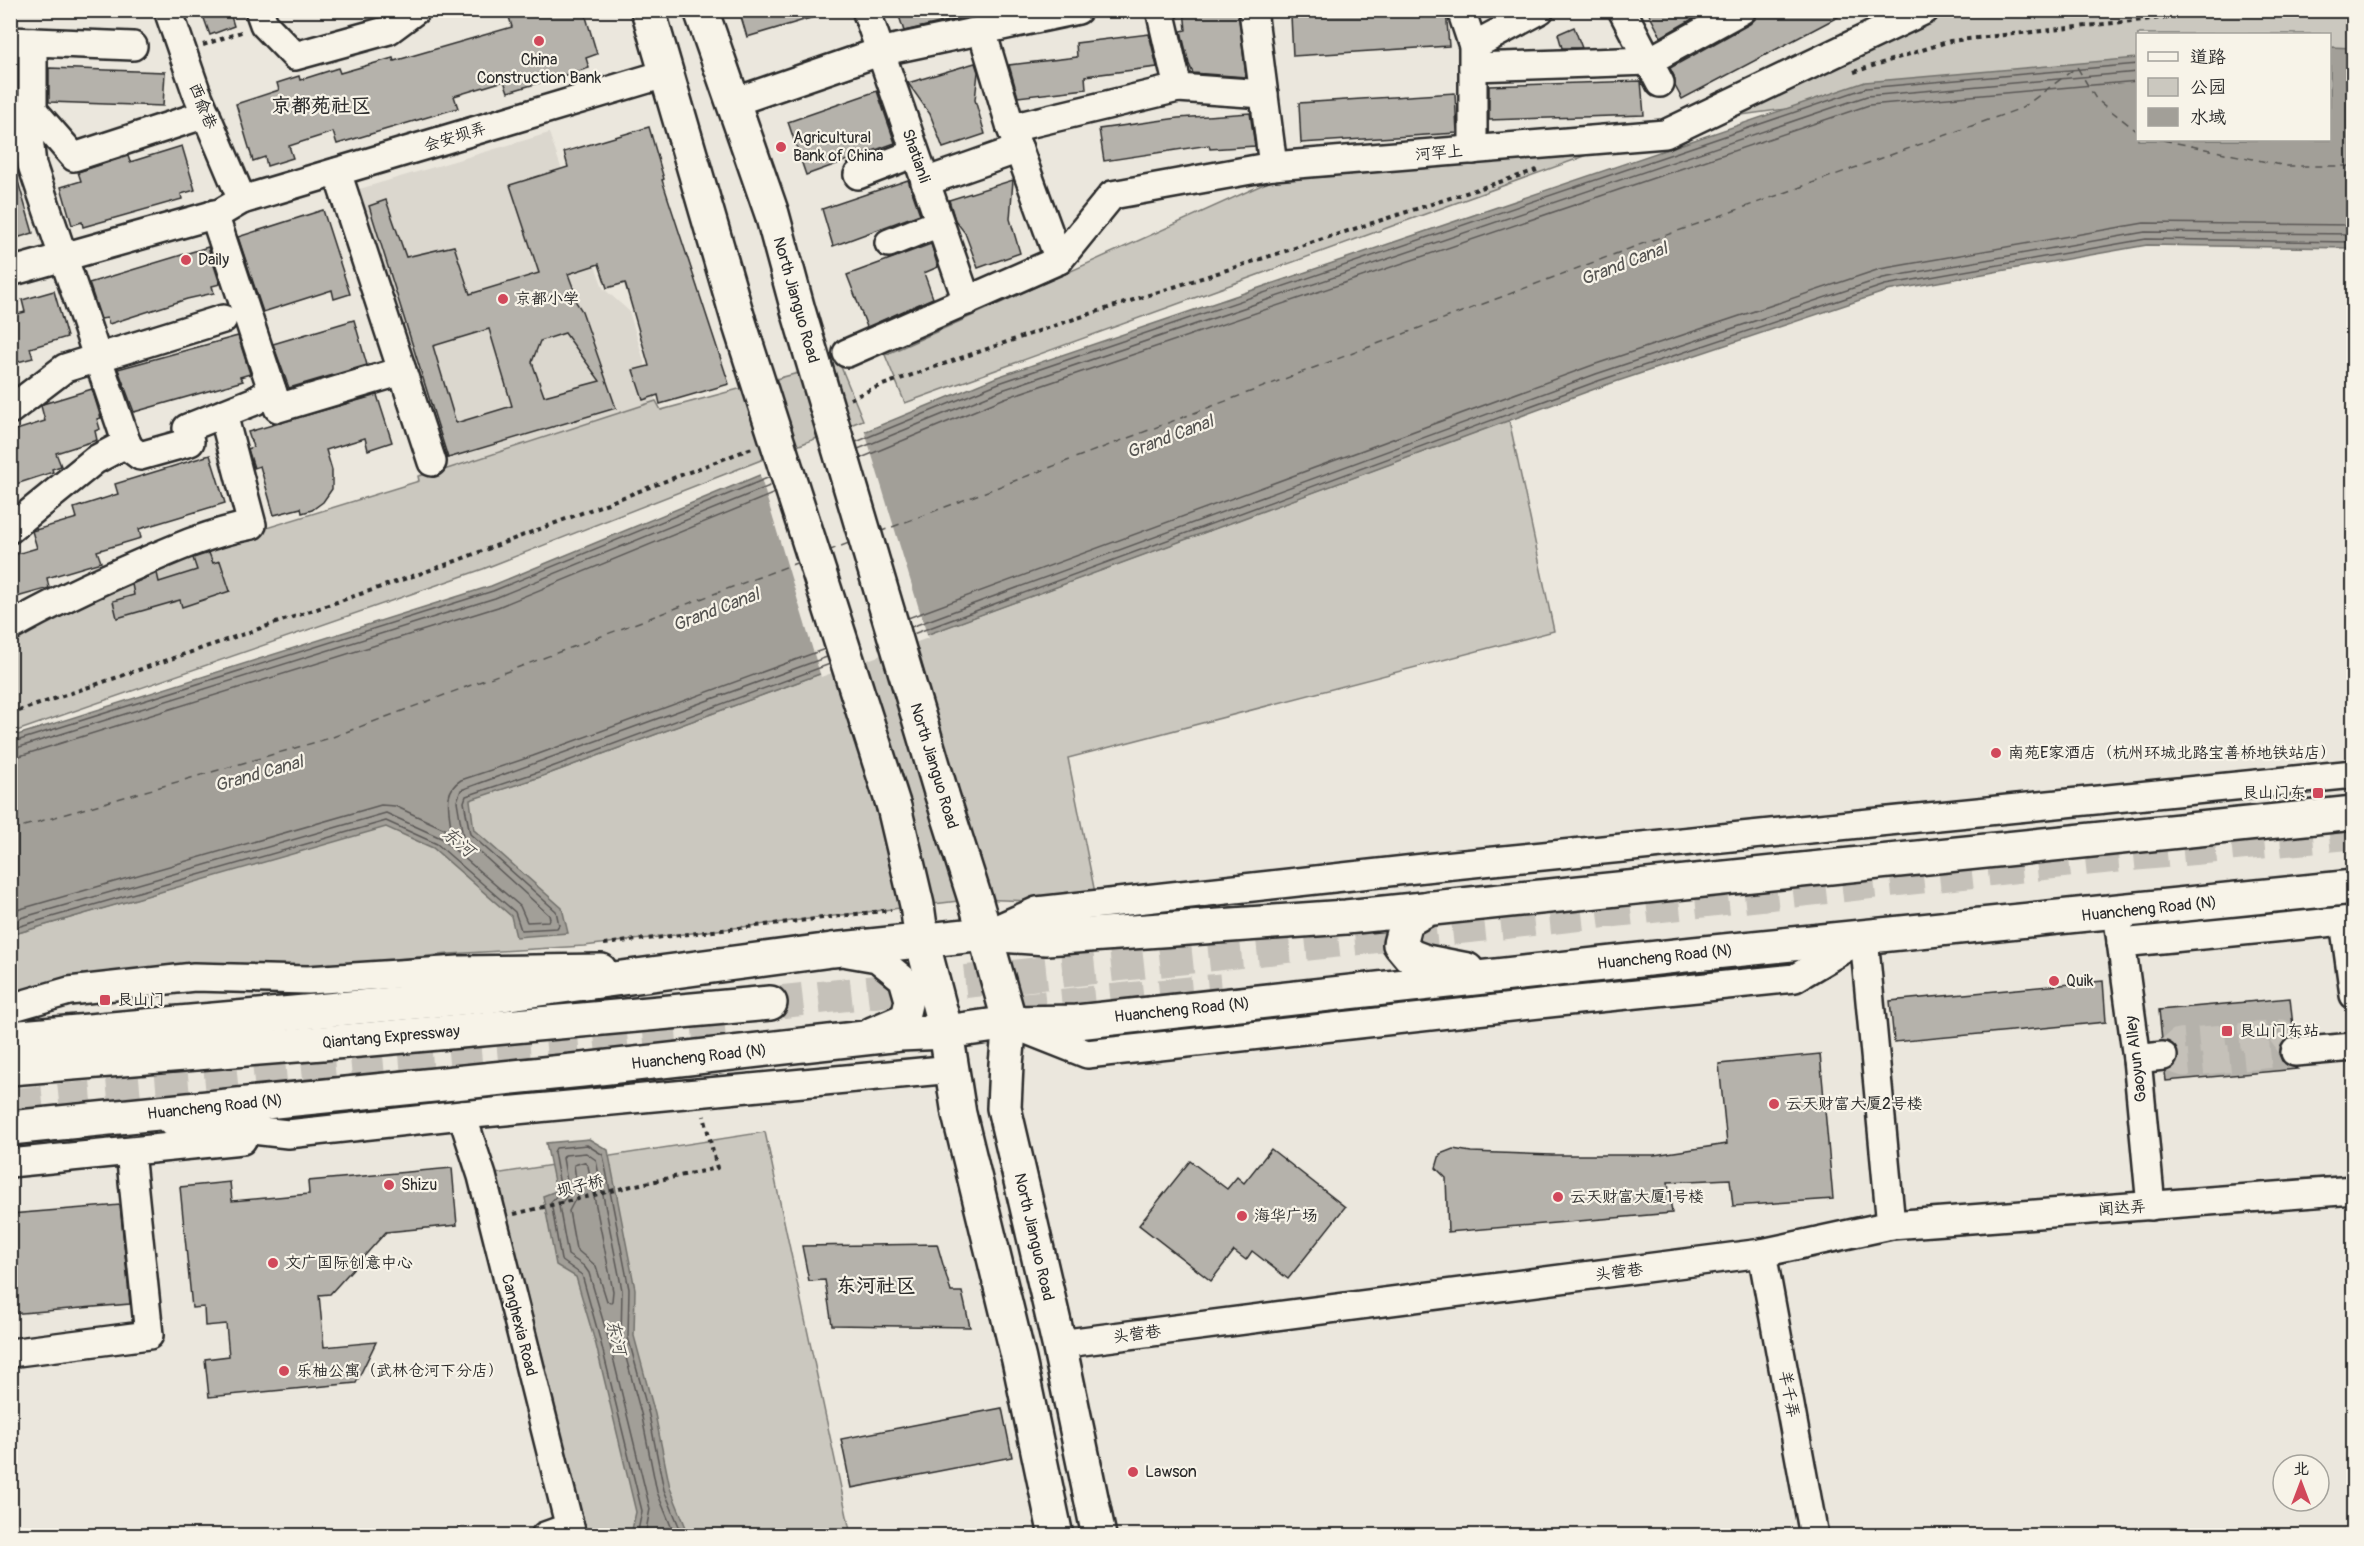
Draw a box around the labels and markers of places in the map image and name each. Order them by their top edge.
marker: China Construction Bank [532,34,546,48]
place label: China Construction Bank [477,50,602,88]
place label: Agricultural Bank of China [793,128,884,166]
marker: Agricultural Bank of China [774,140,788,154]
place label: Daily [198,250,229,270]
marker: Daily [179,253,193,267]
place label: 京都小学 [515,289,579,309]
marker: 京都小学 [496,292,510,306]
place label: 南苑E家酒店（杭州环城北路宝善桥地铁站店） [2008,743,2336,763]
marker: 南苑E家酒店（杭州环城北路宝善桥地铁站店） [1989,746,2003,760]
place label: 艮山门东 [2242,783,2306,803]
marker: 艮山门东 [2311,786,2325,800]
place label: Quik [2066,971,2094,991]
marker: Quik [2047,974,2061,988]
place label: 艮山门 [117,990,165,1010]
marker: 艮山门 [98,993,112,1007]
place label: 艮山门东站 [2239,1021,2319,1041]
marker: 艮山门东站 [2220,1024,2234,1038]
place label: 云天财富大厦2号楼 [1786,1094,1923,1114]
marker: 云天财富大厦2号楼 [1767,1097,1781,1111]
place label: Shizu [401,1175,437,1195]
marker: Shizu [382,1178,396,1192]
place label: 云天财富大厦1号楼 [1570,1187,1704,1207]
marker: 云天财富大厦1号楼 [1551,1190,1565,1204]
place label: 海华广场 [1254,1206,1318,1226]
marker: 海华广场 [1235,1209,1249,1223]
place label: 文广国际创意中心 [285,1253,413,1273]
marker: 文广国际创意中心 [266,1256,280,1270]
place label: 乐柚公寓（武林仓河下分店） [296,1361,504,1381]
marker: 乐柚公寓（武林仓河下分店） [277,1364,291,1378]
place label: Lawson [1145,1462,1197,1482]
marker: Lawson [1126,1465,1140,1479]

